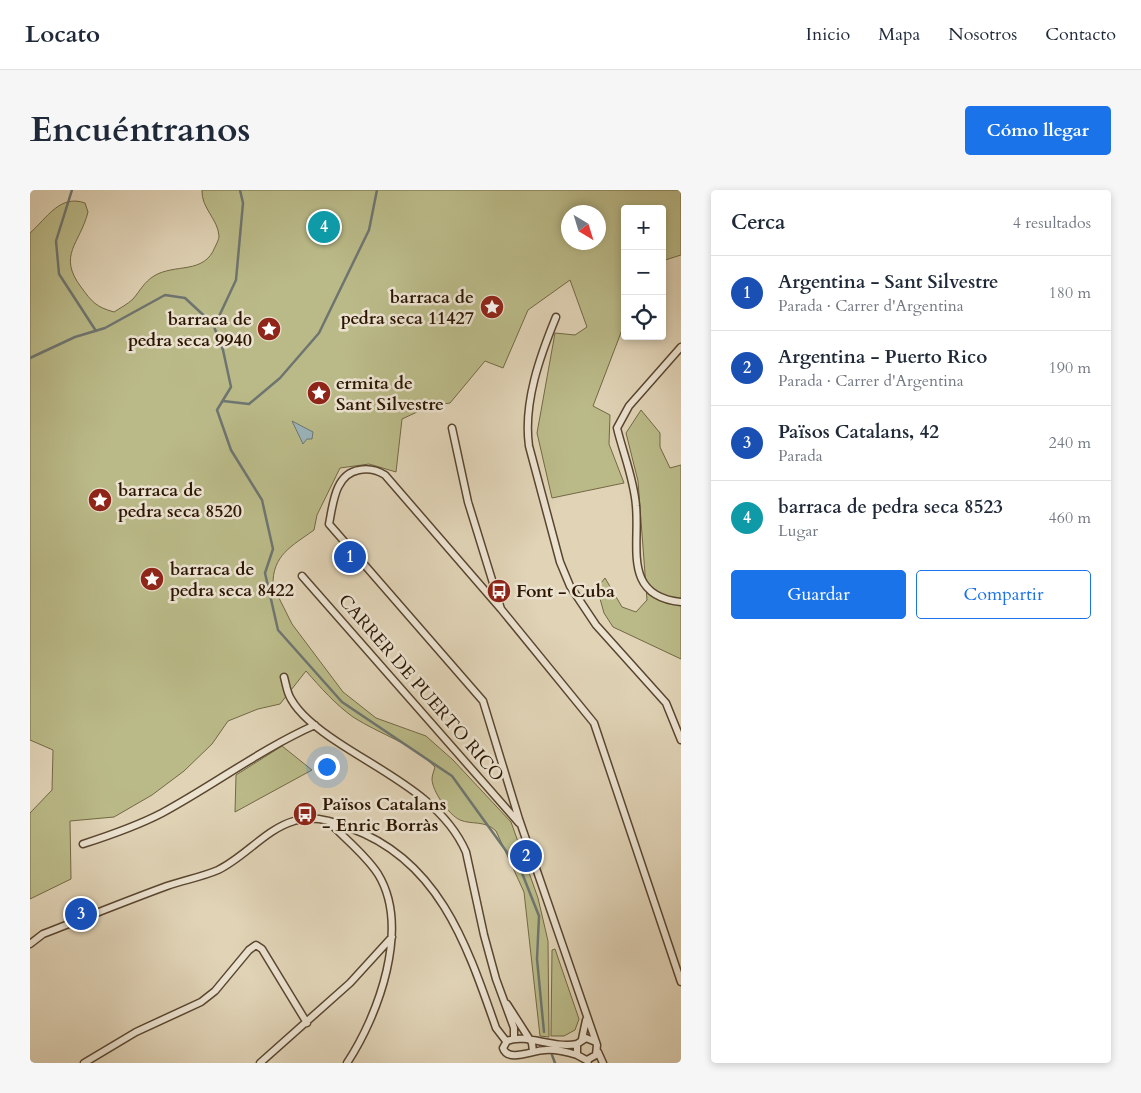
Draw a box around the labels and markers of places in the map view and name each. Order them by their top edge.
pin: 4 [308,208,340,246]
place label: barraca de pedra seca 11427 [341,285,474,331]
place icon: barraca de pedra seca 11427 [479,294,505,320]
place label: barraca de pedra seca 9940 [128,307,252,353]
place icon: barraca de pedra seca 9940 [256,316,282,342]
place label: ermita de Sant Silvestre [336,371,444,417]
place icon: ermita de Sant Silvestre [306,380,332,406]
place label: barraca de pedra seca 8520 [118,478,242,524]
place icon: barraca de pedra seca 8520 [87,487,113,513]
pin: 1 [334,538,366,576]
place label: barraca de pedra seca 8422 [170,557,294,603]
place icon: barraca de pedra seca 8422 [139,566,165,592]
bus stop icon: Font - Cuba [486,578,512,604]
place label: Font - Cuba [516,579,615,604]
place label: Països Catalans - Enric Borràs [322,792,446,838]
bus stop icon: Països Catalans - Enric Borràs [292,801,318,827]
pin: 2 [510,837,542,875]
pin: 3 [65,895,97,933]

